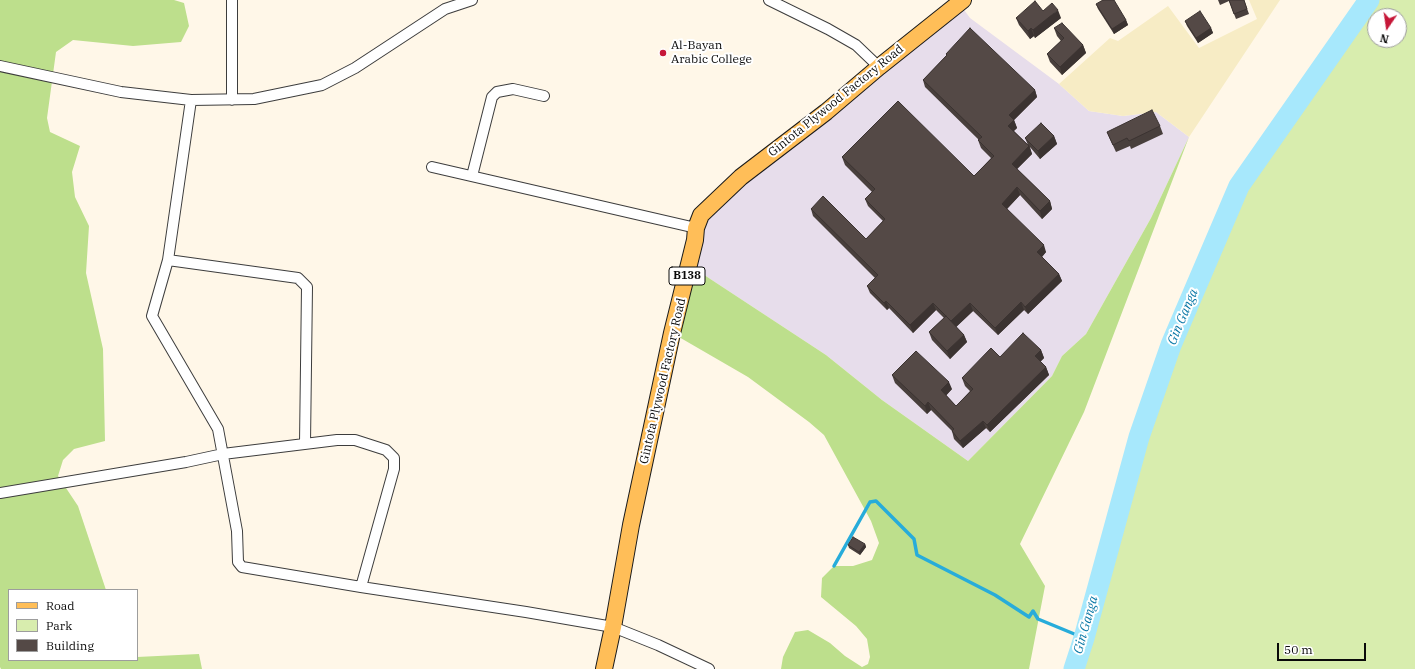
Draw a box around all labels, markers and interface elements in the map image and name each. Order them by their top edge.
north arrow [1367,8,1407,48]
text: N [1379,31,1390,47]
place label: Al-Bayan Arabic College [671,39,752,67]
street label: Gintota Plywood Factory Road [765,42,907,160]
marker: Al-Bayan Arabic College [658,48,668,58]
road number: B138 [669,267,705,285]
water label: Gin Ganga [1164,287,1202,347]
street label: Gintota Plywood Factory Road [637,297,689,465]
legend [8,589,138,661]
water label: Gin Ganga [1070,594,1102,656]
text: Road [46,598,75,613]
text: Park [46,618,72,633]
scale bar [1279,635,1368,661]
text: Building [46,638,94,653]
text: 50 m [1284,642,1313,657]

